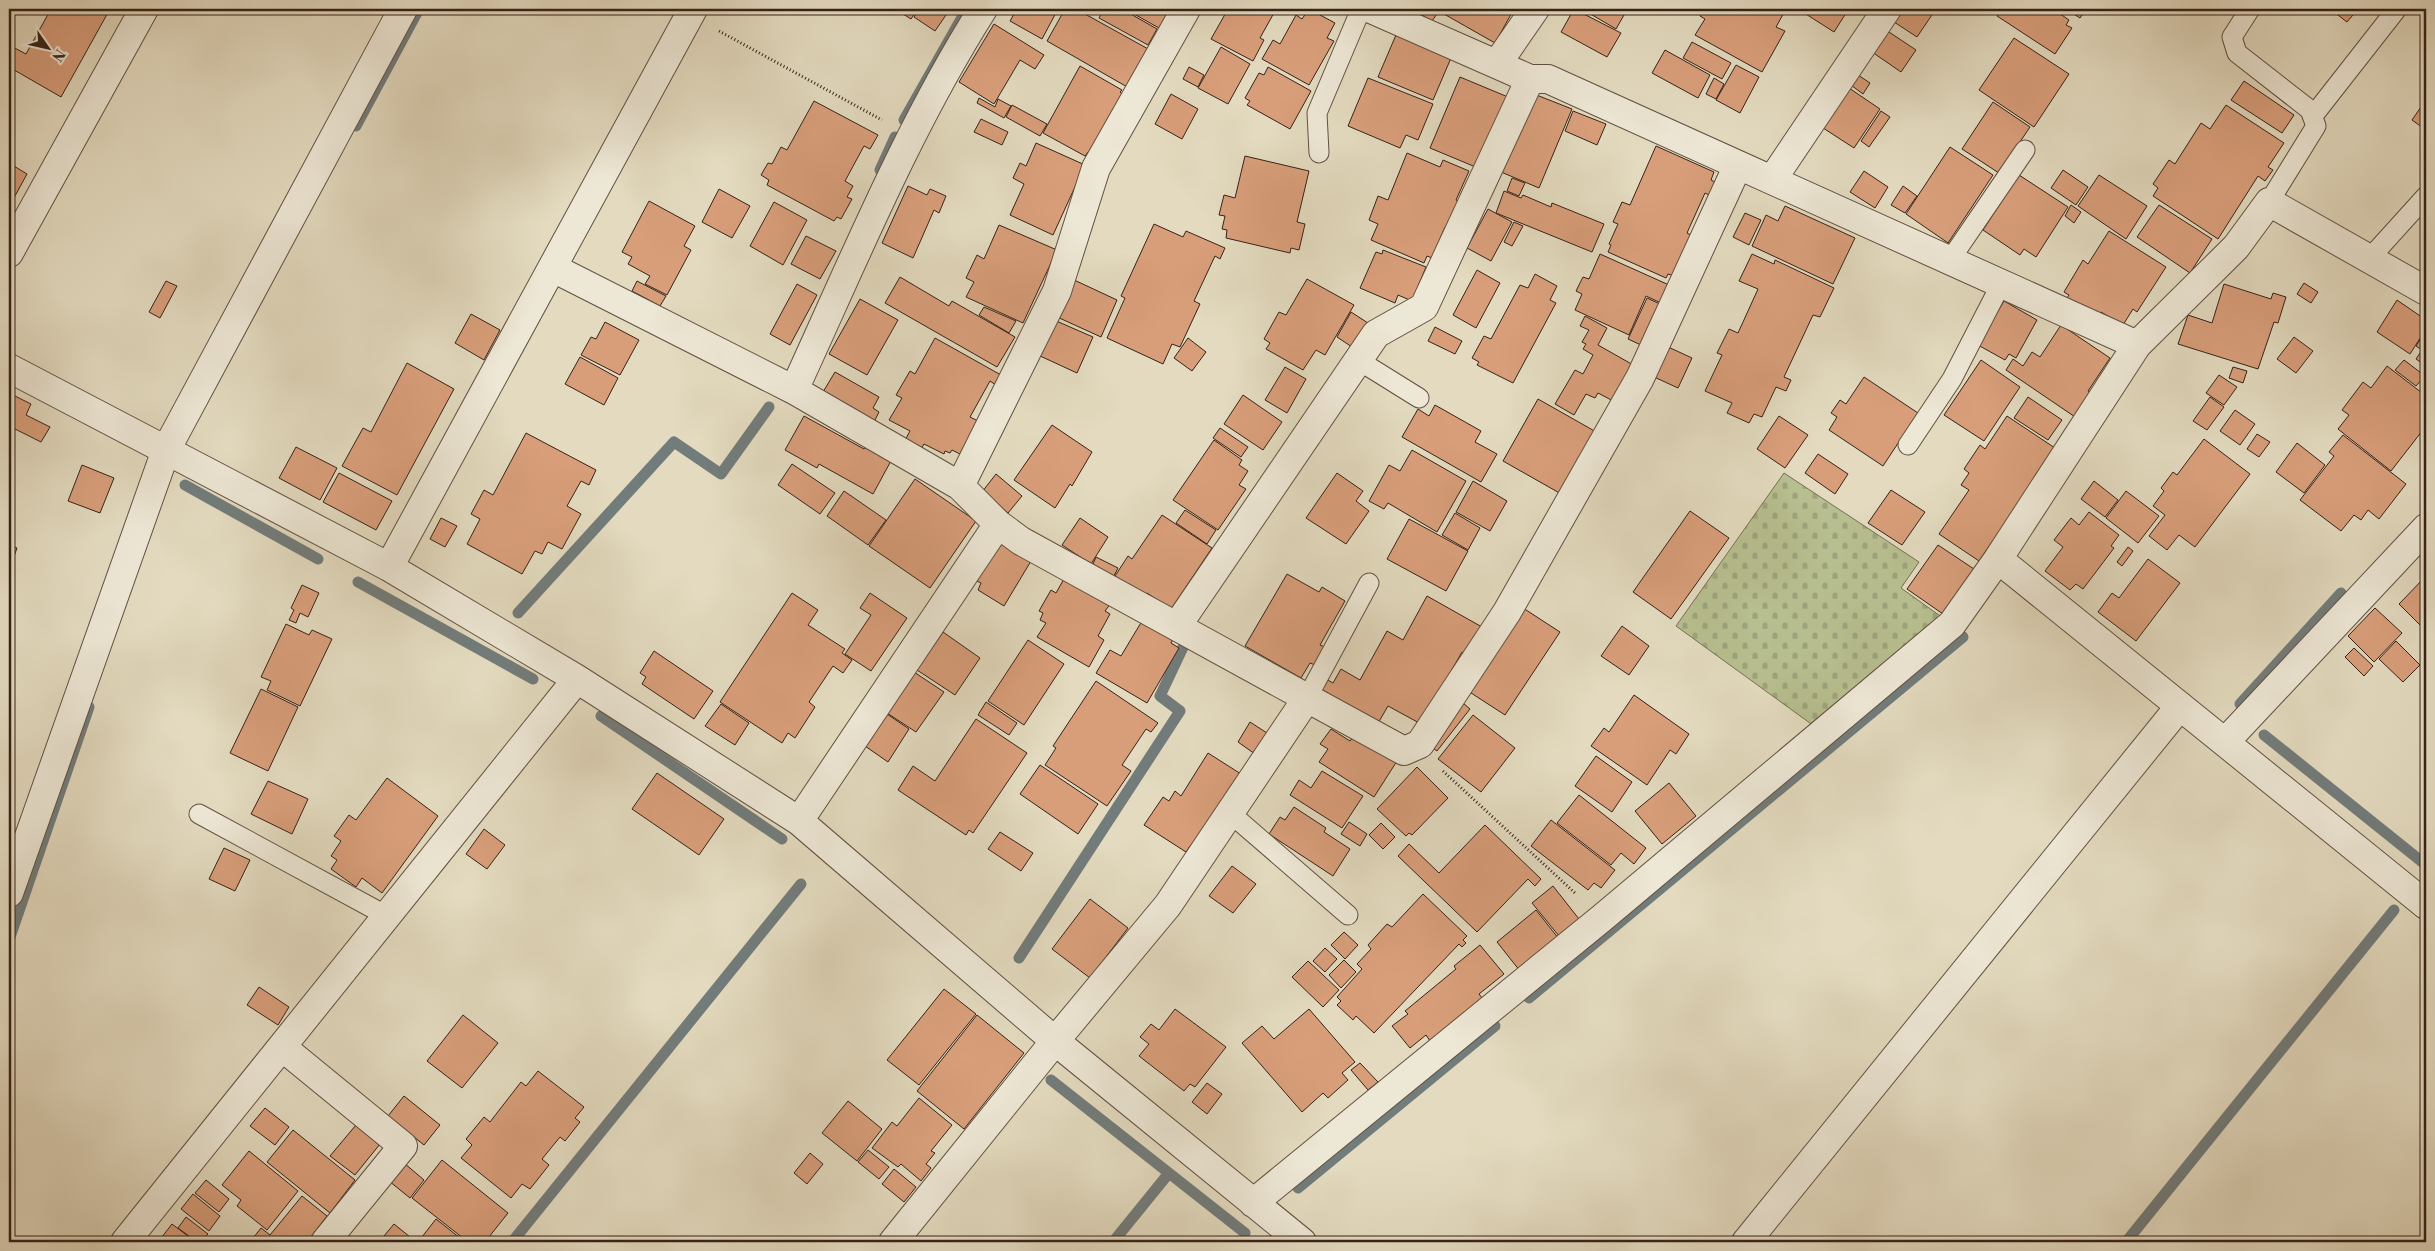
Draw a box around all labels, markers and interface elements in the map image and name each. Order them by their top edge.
north arrow [22,22,72,72]
text: N [47,45,69,64]

